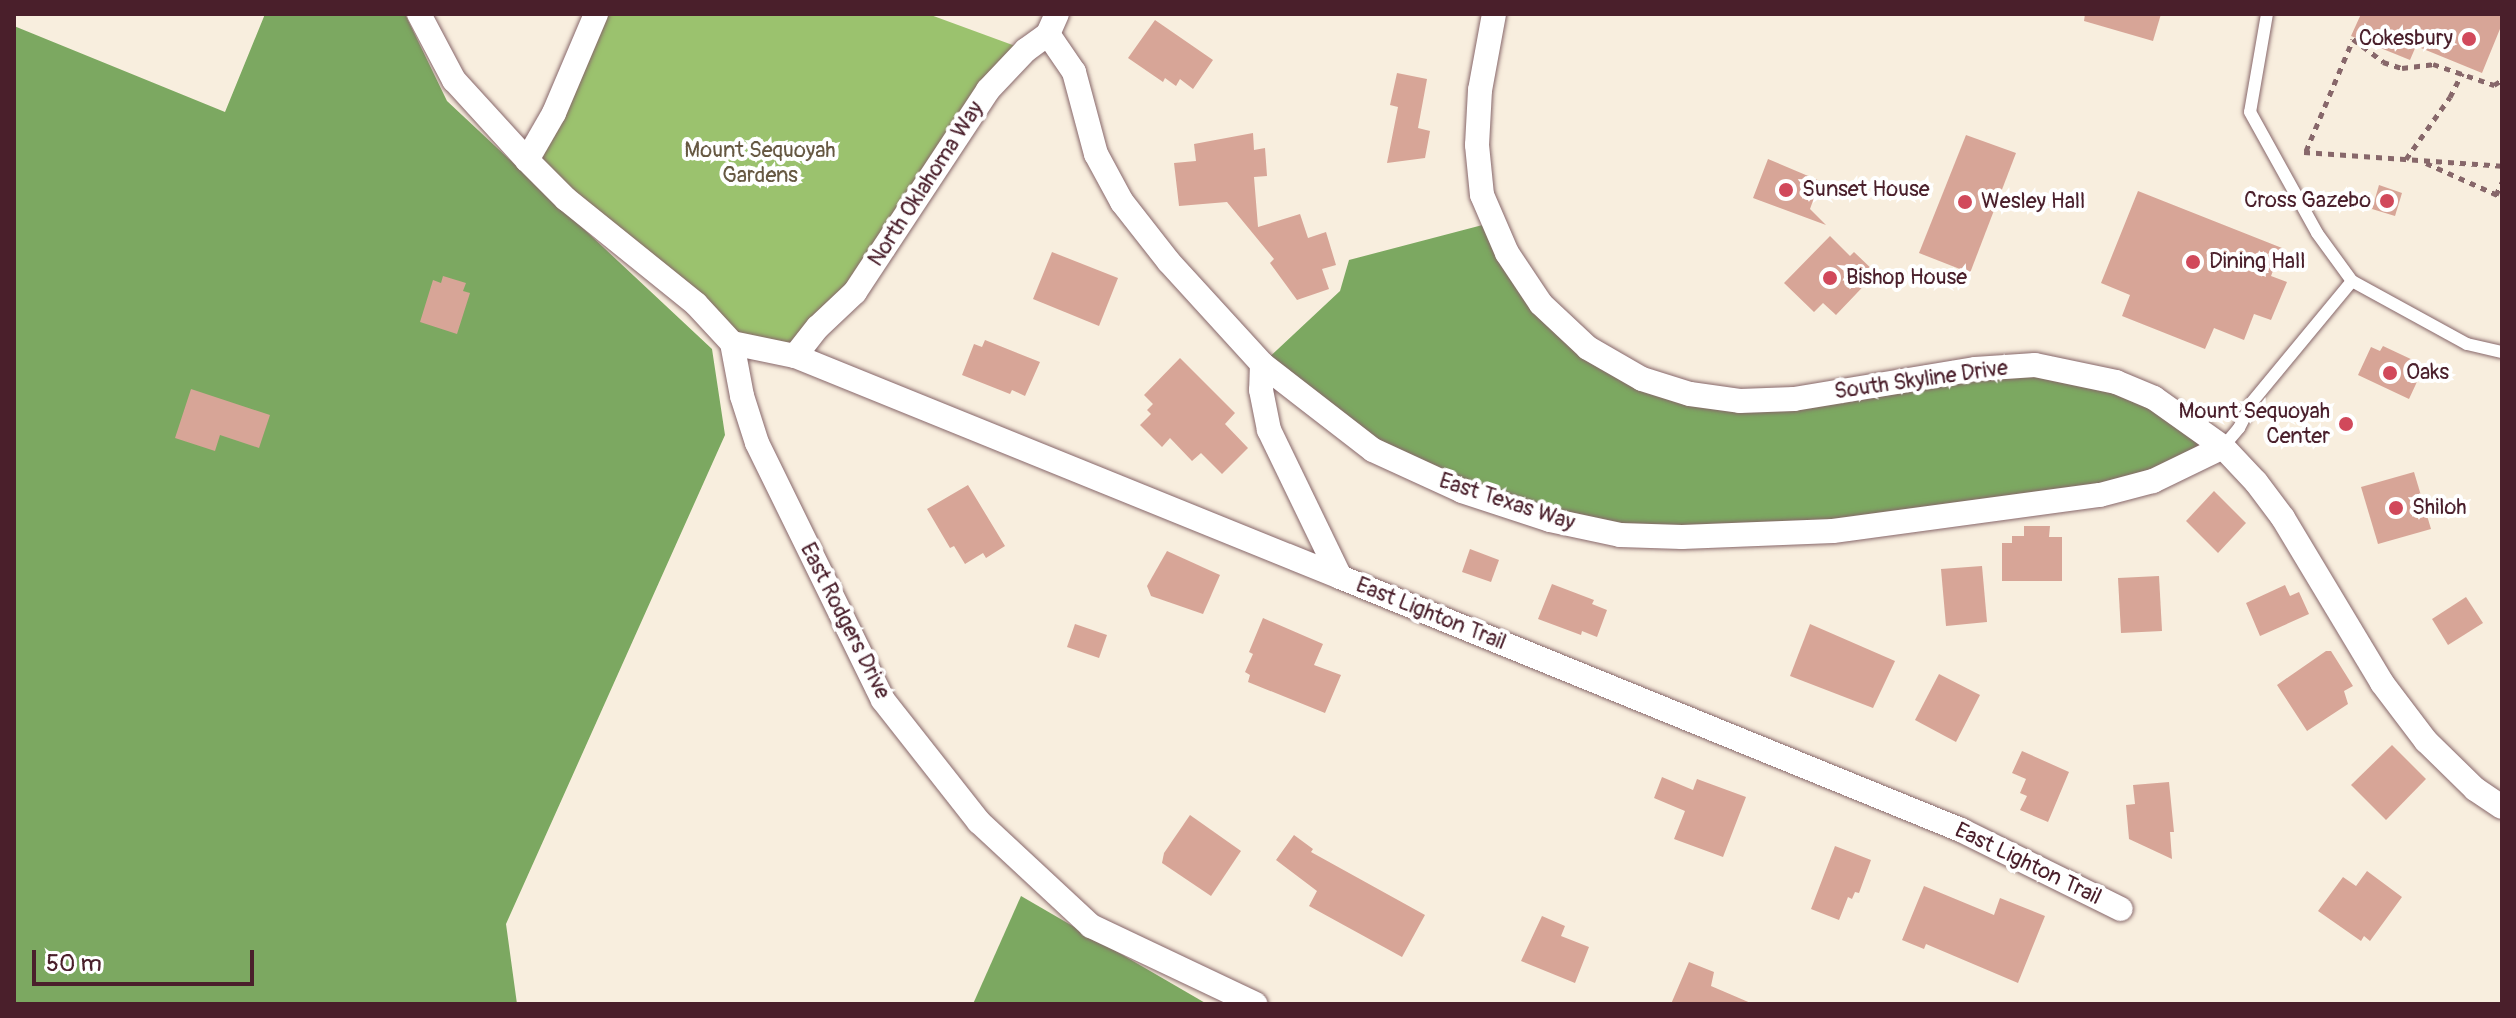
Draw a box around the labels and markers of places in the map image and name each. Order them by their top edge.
place label: Cokesbury [2359,26,2453,52]
marker: Cokesbury [2460,30,2478,48]
place label: Sunset House [1802,177,1930,203]
marker: Sunset House [1777,181,1795,199]
place label: Cross Gazebo [2244,188,2371,214]
place label: Wesley Hall [1981,189,2085,215]
marker: Cross Gazebo [2378,192,2396,210]
marker: Wesley Hall [1956,193,1974,211]
place label: Dining Hall [2209,249,2306,275]
marker: Dining Hall [2184,253,2202,271]
place label: Bishop House [1846,265,1967,291]
marker: Bishop House [1821,269,1839,287]
place label: Oaks [2406,360,2449,386]
marker: Oaks [2381,364,2399,382]
place label: Mount Sequoyah Center [2179,398,2330,450]
marker: Mount Sequoyah Center [2337,415,2355,433]
place label: Shiloh [2412,495,2467,521]
marker: Shiloh [2387,499,2405,517]

